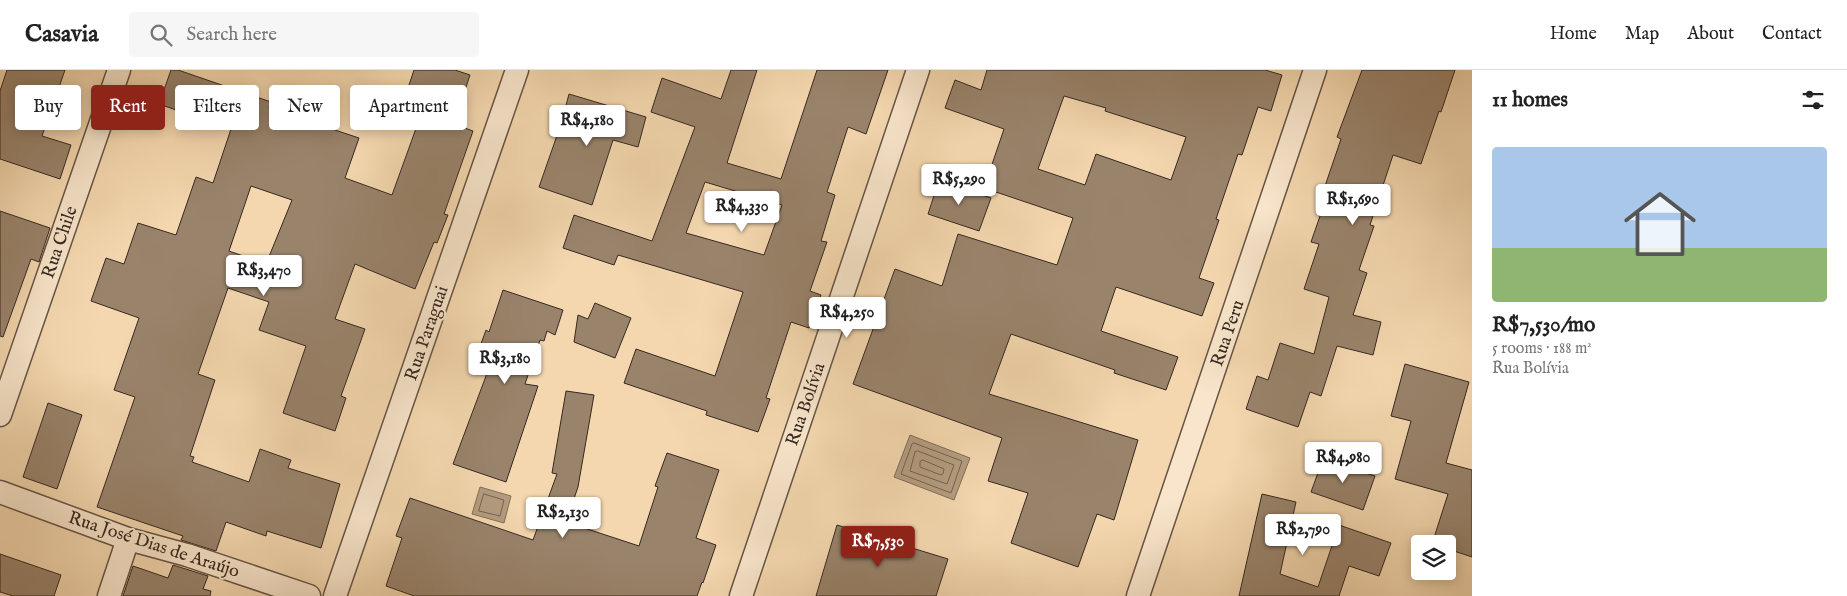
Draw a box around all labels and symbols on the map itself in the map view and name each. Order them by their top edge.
pin: R$4,180 [541,104,633,147]
pin: R$5,290 [913,164,1005,206]
pin: R$1,690 [1307,184,1399,226]
pin: R$4,330 [696,190,788,233]
street label: Rua Chile [37,203,84,282]
pin: R$3,470 [218,254,310,297]
street label: Rua Paraguai [400,283,454,384]
pin: R$4,250 [801,296,893,339]
street label: Rua Peru [1206,297,1251,370]
pin: R$3,180 [459,342,551,385]
street label: Rua Bolívia [781,360,831,449]
pin: R$4,980 [1297,442,1389,484]
pin: R$2,130 [517,496,609,539]
street label: Rua José Dias de Araújo [65,507,242,584]
pin: R$2,790 [1257,514,1349,556]
pin: R$7,530 [832,526,924,568]

